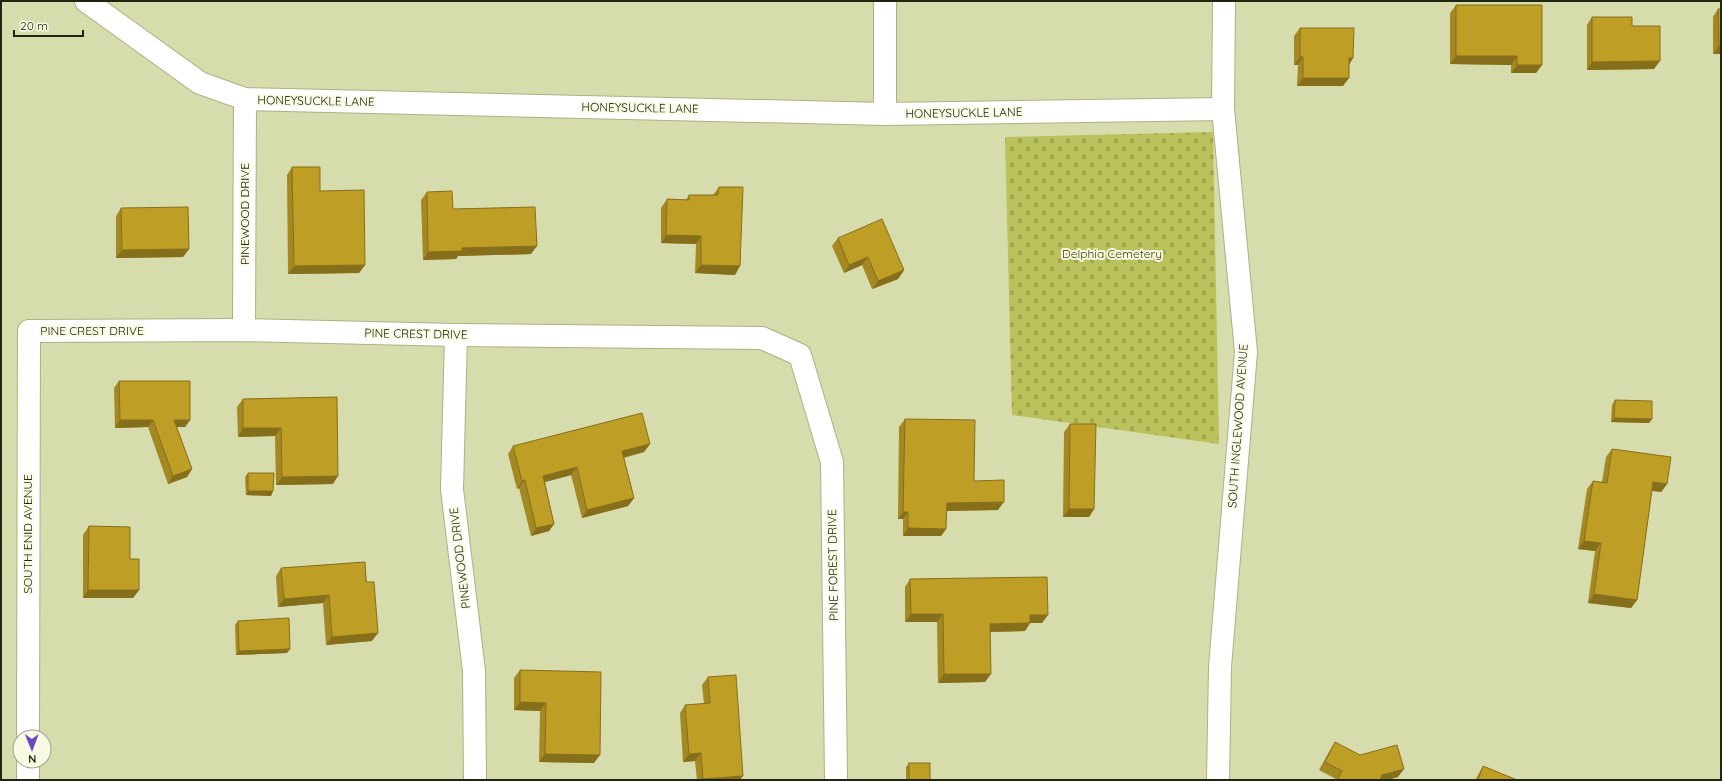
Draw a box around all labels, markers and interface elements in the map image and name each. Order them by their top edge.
scale bar [14,12,83,38]
text: 20 m [20,18,48,33]
street label: HONEYSUCKLE LANE [257,92,375,109]
street label: HONEYSUCKLE LANE [581,99,699,116]
street label: HONEYSUCKLE LANE [905,104,1023,121]
street label: PINEWOOD DRIVE [237,163,252,265]
park label: Delphia Cemetery [1062,246,1162,261]
street label: PINE CREST DRIVE [40,323,144,338]
street label: PINE CREST DRIVE [364,325,468,342]
street label: SOUTH INGLEWOOD AVENUE [1224,343,1251,508]
street label: SOUTH ENID AVENUE [20,474,35,594]
street label: PINEWOOD DRIVE [446,506,473,610]
street label: PINE FOREST DRIVE [824,509,841,621]
north arrow [12,729,52,769]
text: N [28,752,36,766]

